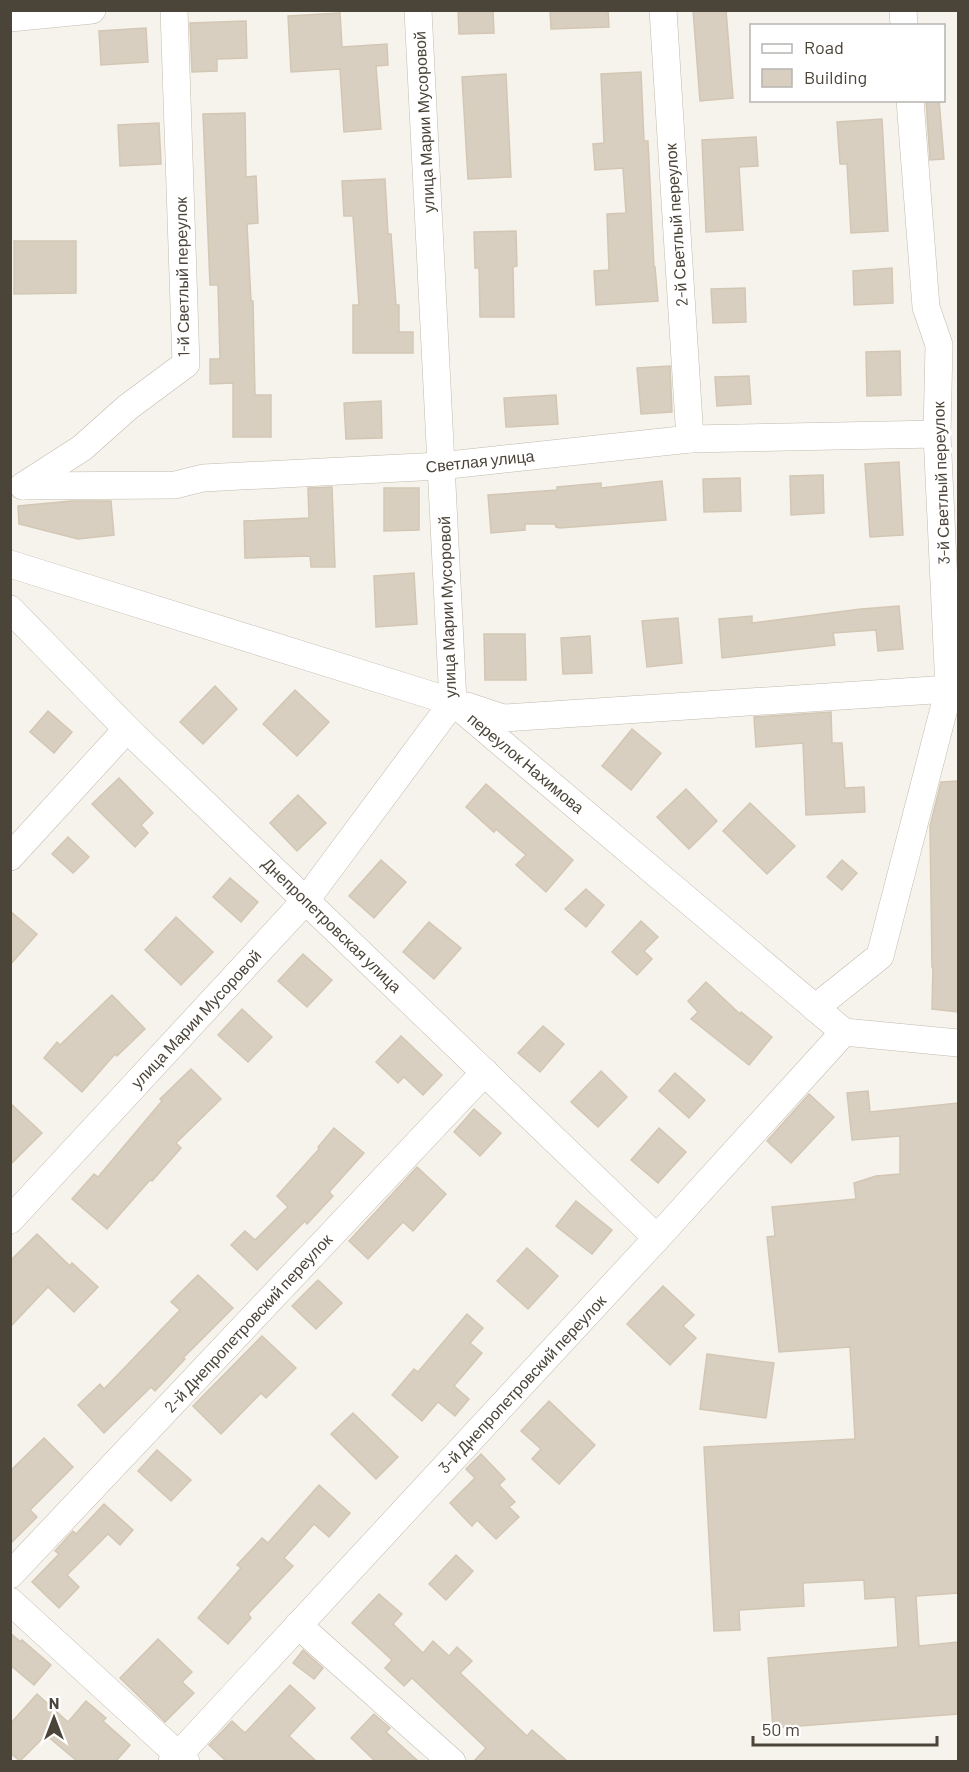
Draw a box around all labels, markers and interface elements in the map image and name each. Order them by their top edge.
legend [750,24,945,102]
street label: улица Марии Мусоровой [409,31,438,213]
text: Road [804,36,844,58]
text: Building [804,66,867,88]
street label: 2-й Светлый переулок [660,142,691,307]
street label: 1-й Светлый переулок [171,196,192,357]
street label: 3-й Светлый переулок [928,400,953,565]
street label: Светлая улица [425,445,535,476]
street label: улица Марии Мусоровой [434,516,459,698]
street label: переулок Нахимова [464,708,588,817]
street label: Днепропетровская улица [259,853,406,996]
street label: улица Марии Мусоровой [127,946,265,1092]
street label: 2-й Днепропетровский переулок [160,1229,336,1416]
street label: 3-й Днепропетровский переулок [434,1290,610,1477]
north arrow [24,1688,84,1748]
text: N [49,1693,59,1712]
scale bar [753,1709,938,1747]
text: 50 m [762,1718,800,1740]

